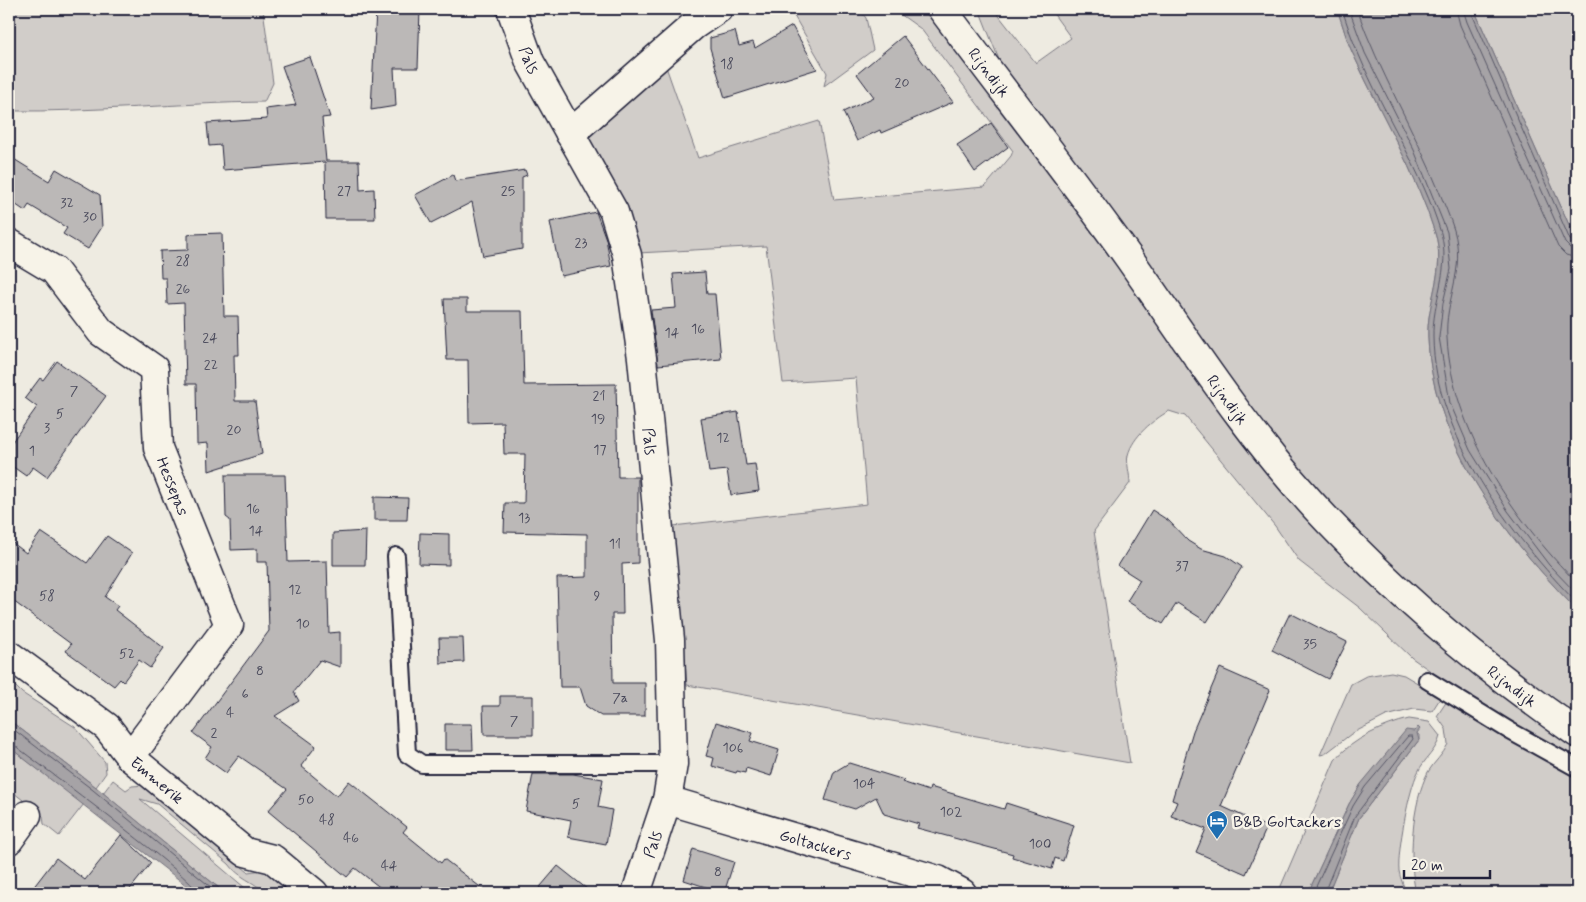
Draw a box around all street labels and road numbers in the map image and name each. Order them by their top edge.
street label: Pals [513,44,543,78]
street label: Rijndijk [963,44,1014,102]
street label: Rijndijk [1201,371,1252,430]
street label: Pals [637,427,661,456]
street label: Hessepas [151,454,193,519]
street label: Rijndijk [1482,661,1540,713]
street label: Emmerik [125,752,188,809]
street label: Goltackers [777,825,854,866]
street label: Pals [639,828,668,861]

